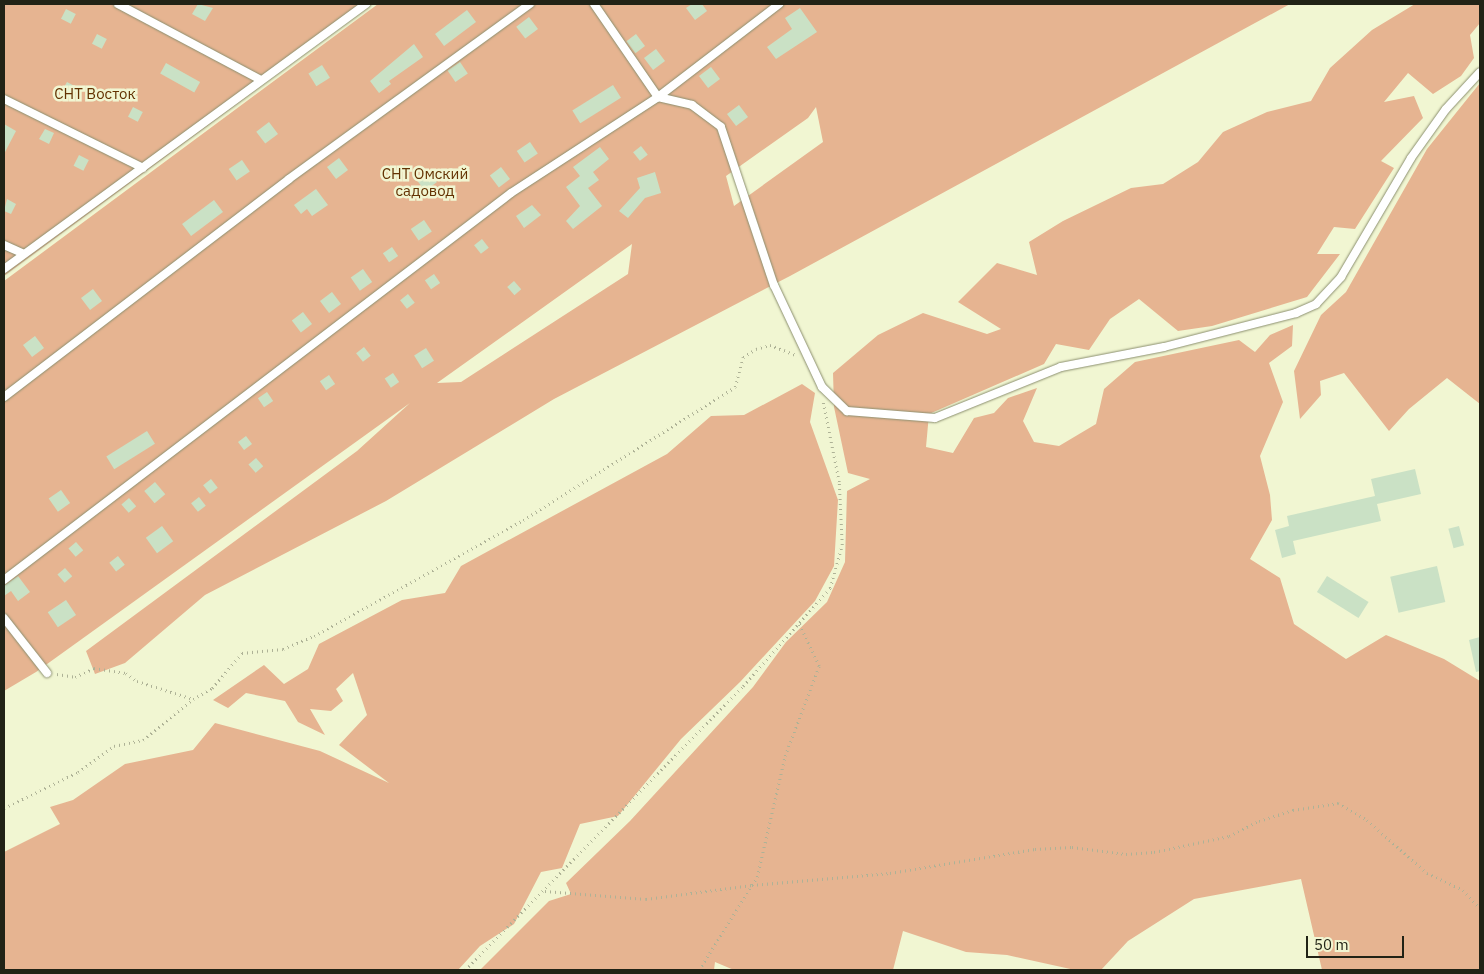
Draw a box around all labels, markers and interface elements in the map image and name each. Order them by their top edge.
park label: СНТ Восток [54,85,136,103]
park label: СНТ Омский садовод [382,164,468,199]
scale bar [1309,926,1406,958]
text: 50 m [1314,935,1349,954]

